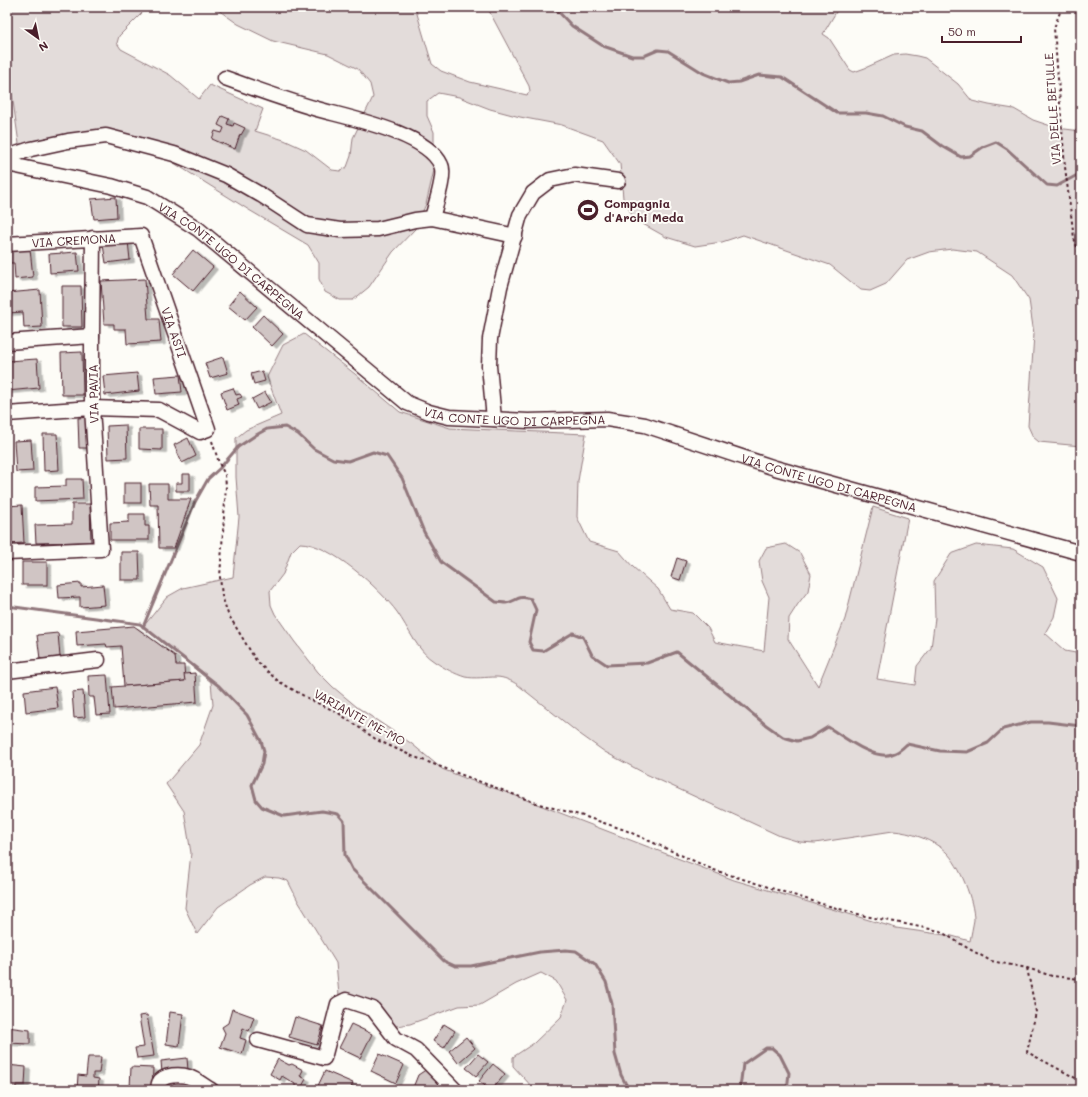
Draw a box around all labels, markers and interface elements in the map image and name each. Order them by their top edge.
north arrow [18,18,58,58]
scale bar [942,18,1021,44]
text: 50 m [948,23,976,39]
text: N [36,38,51,55]
street label: VIA DELLE BETULLE [1040,52,1064,165]
place label: Compagnia d'Archi Meda [604,195,684,225]
sports icon: Compagnia d'Archi Meda [575,197,601,223]
street label: VIA CONTE UGO DI CARPEGNA [155,198,308,323]
street label: VIA CREMONA [31,230,117,251]
street label: VIA ASTI [158,305,190,359]
street label: VIA PAVIA [84,364,102,424]
street label: VIA CONTE UGO DI CARPEGNA [421,403,606,429]
street label: VIA CONTE UGO DI CARPEGNA [739,449,919,515]
street label: VARIANTE ME-MO [311,685,409,749]

